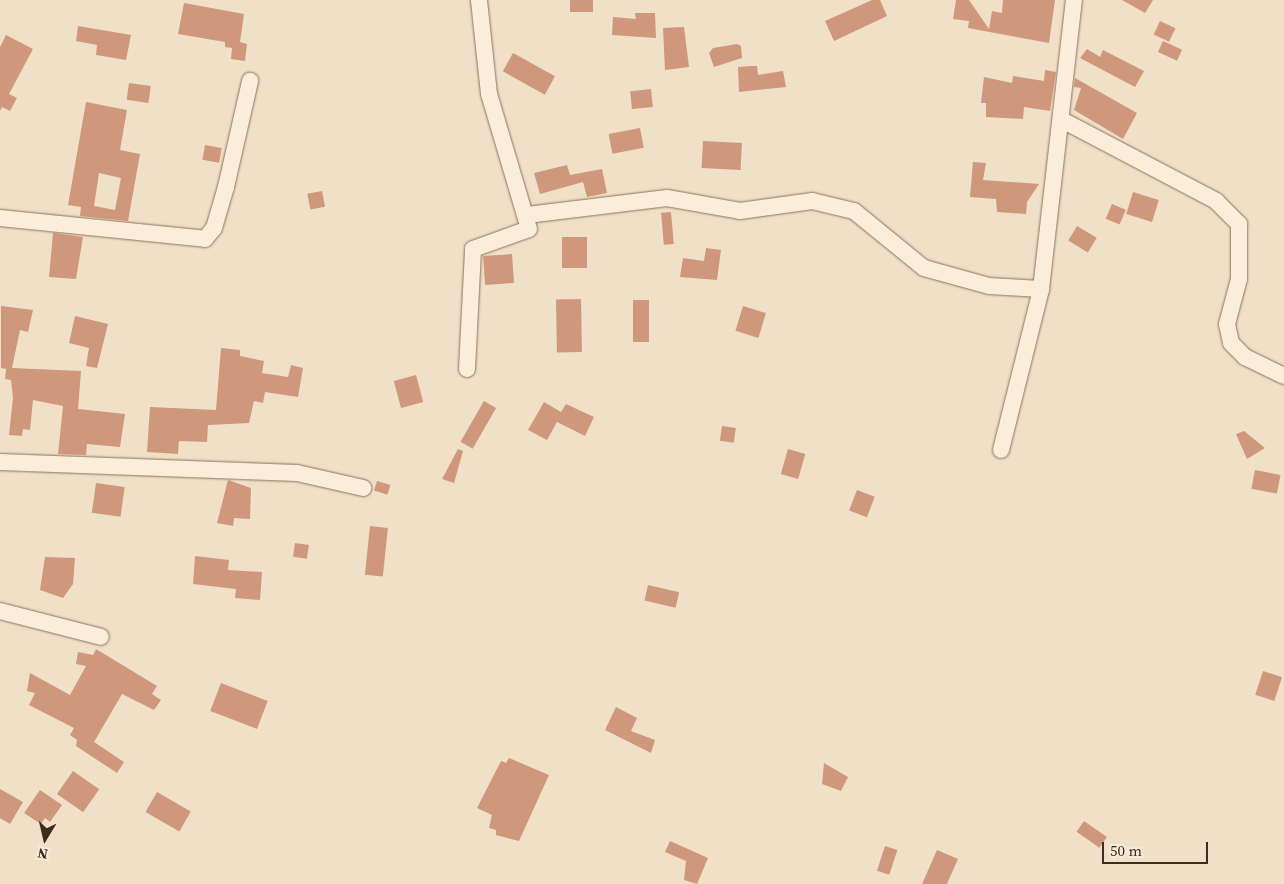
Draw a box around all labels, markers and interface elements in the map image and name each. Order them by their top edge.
north arrow [20,814,70,864]
scale bar [1104,832,1210,864]
text: 50 m [1110,840,1142,861]
text: N [36,843,49,864]

